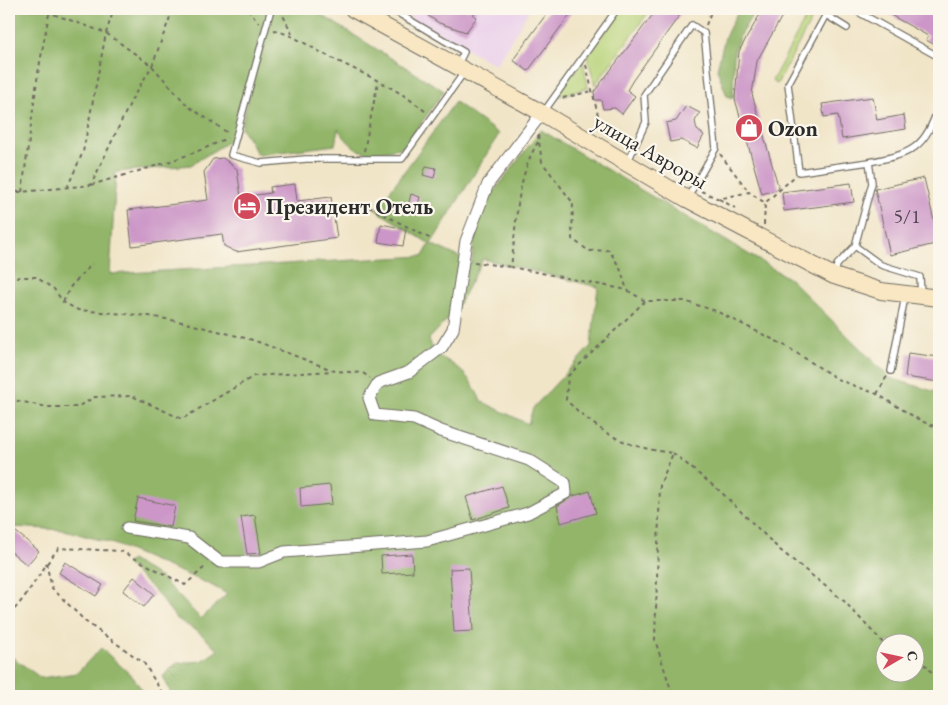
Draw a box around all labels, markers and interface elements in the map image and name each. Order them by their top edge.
street label: улица Авроры [588,107,713,196]
shop icon: Ozon [734,113,764,143]
place label: Ozon [768,114,818,143]
hotel icon: Президент Отель [232,191,262,221]
place label: Президент Отель [266,192,433,221]
house number: 5/1 [893,203,921,229]
north arrow [876,632,926,682]
text: С [903,650,923,662]

